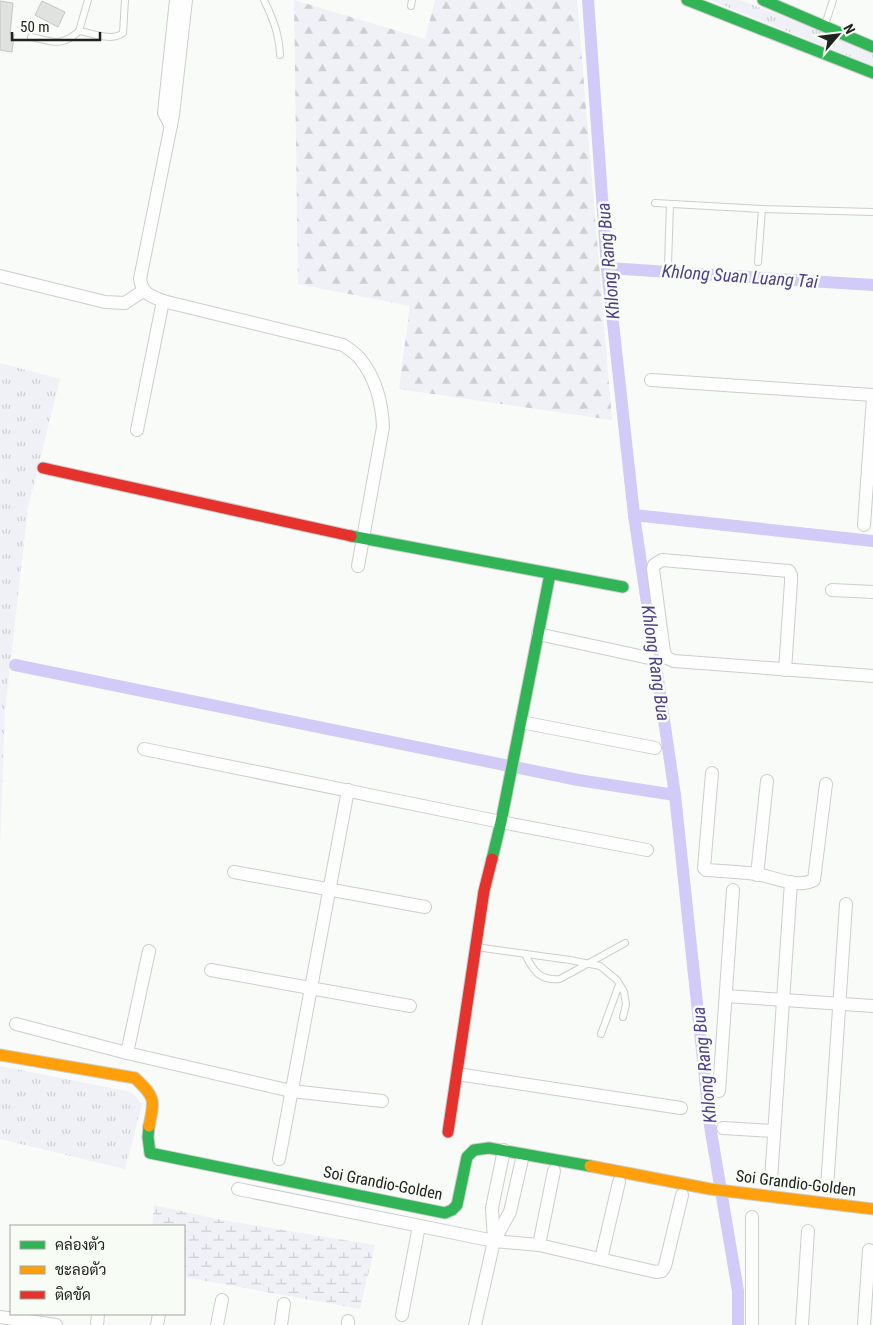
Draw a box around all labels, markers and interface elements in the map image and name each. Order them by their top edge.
scale bar [12,10,100,42]
north arrow [813,10,863,60]
text: 50 m [20,18,50,36]
text: N [840,21,859,36]
water label: Khlong Rang Bua [592,202,624,320]
water label: Khlong Suan Luang Tai [661,260,820,292]
water label: Khlong Rang Bua [637,604,675,722]
water label: Khlong Rang Bua [687,1006,721,1124]
street label: Soi Grandio-Golden [322,1162,444,1204]
street label: Soi Grandio-Golden [735,1166,857,1200]
legend [10,1225,185,1315]
text: คล่องตัว [55,1235,105,1254]
text: ชะลอตัว [55,1261,106,1279]
text: ติดขัด [55,1286,91,1304]

